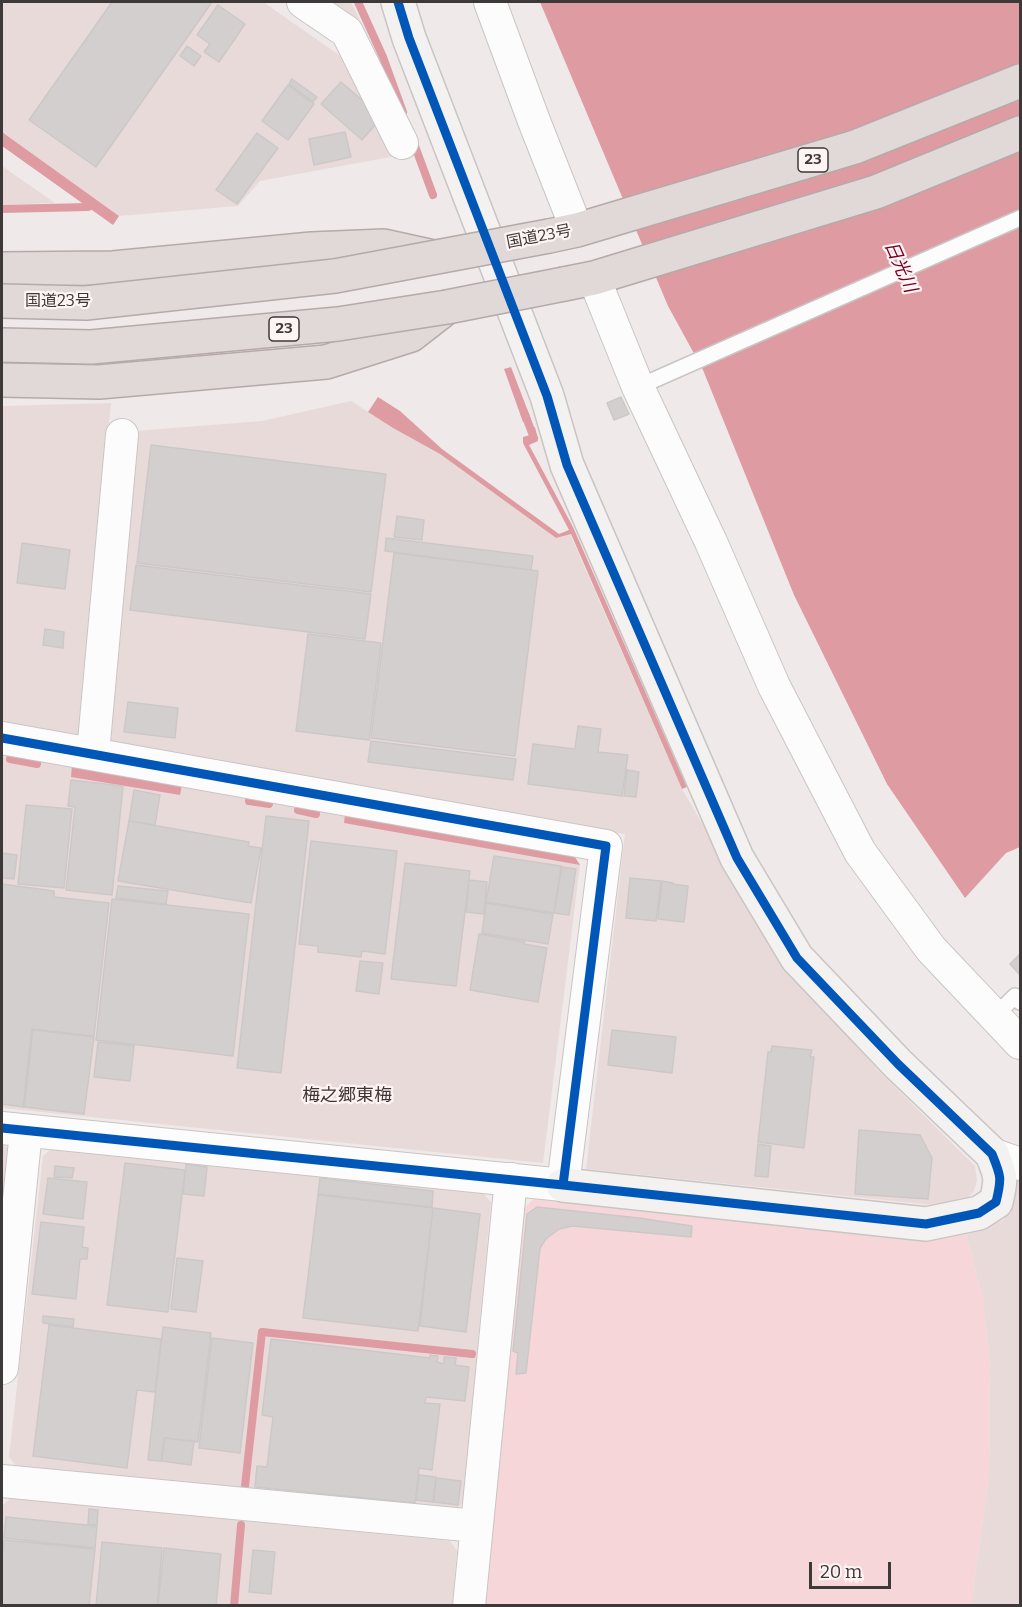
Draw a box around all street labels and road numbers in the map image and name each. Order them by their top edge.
road number: 23 [798,148,828,172]
street label: 国道23号 [505,221,573,253]
street label: 国道23号 [25,292,91,312]
road number: 23 [269,317,299,341]

